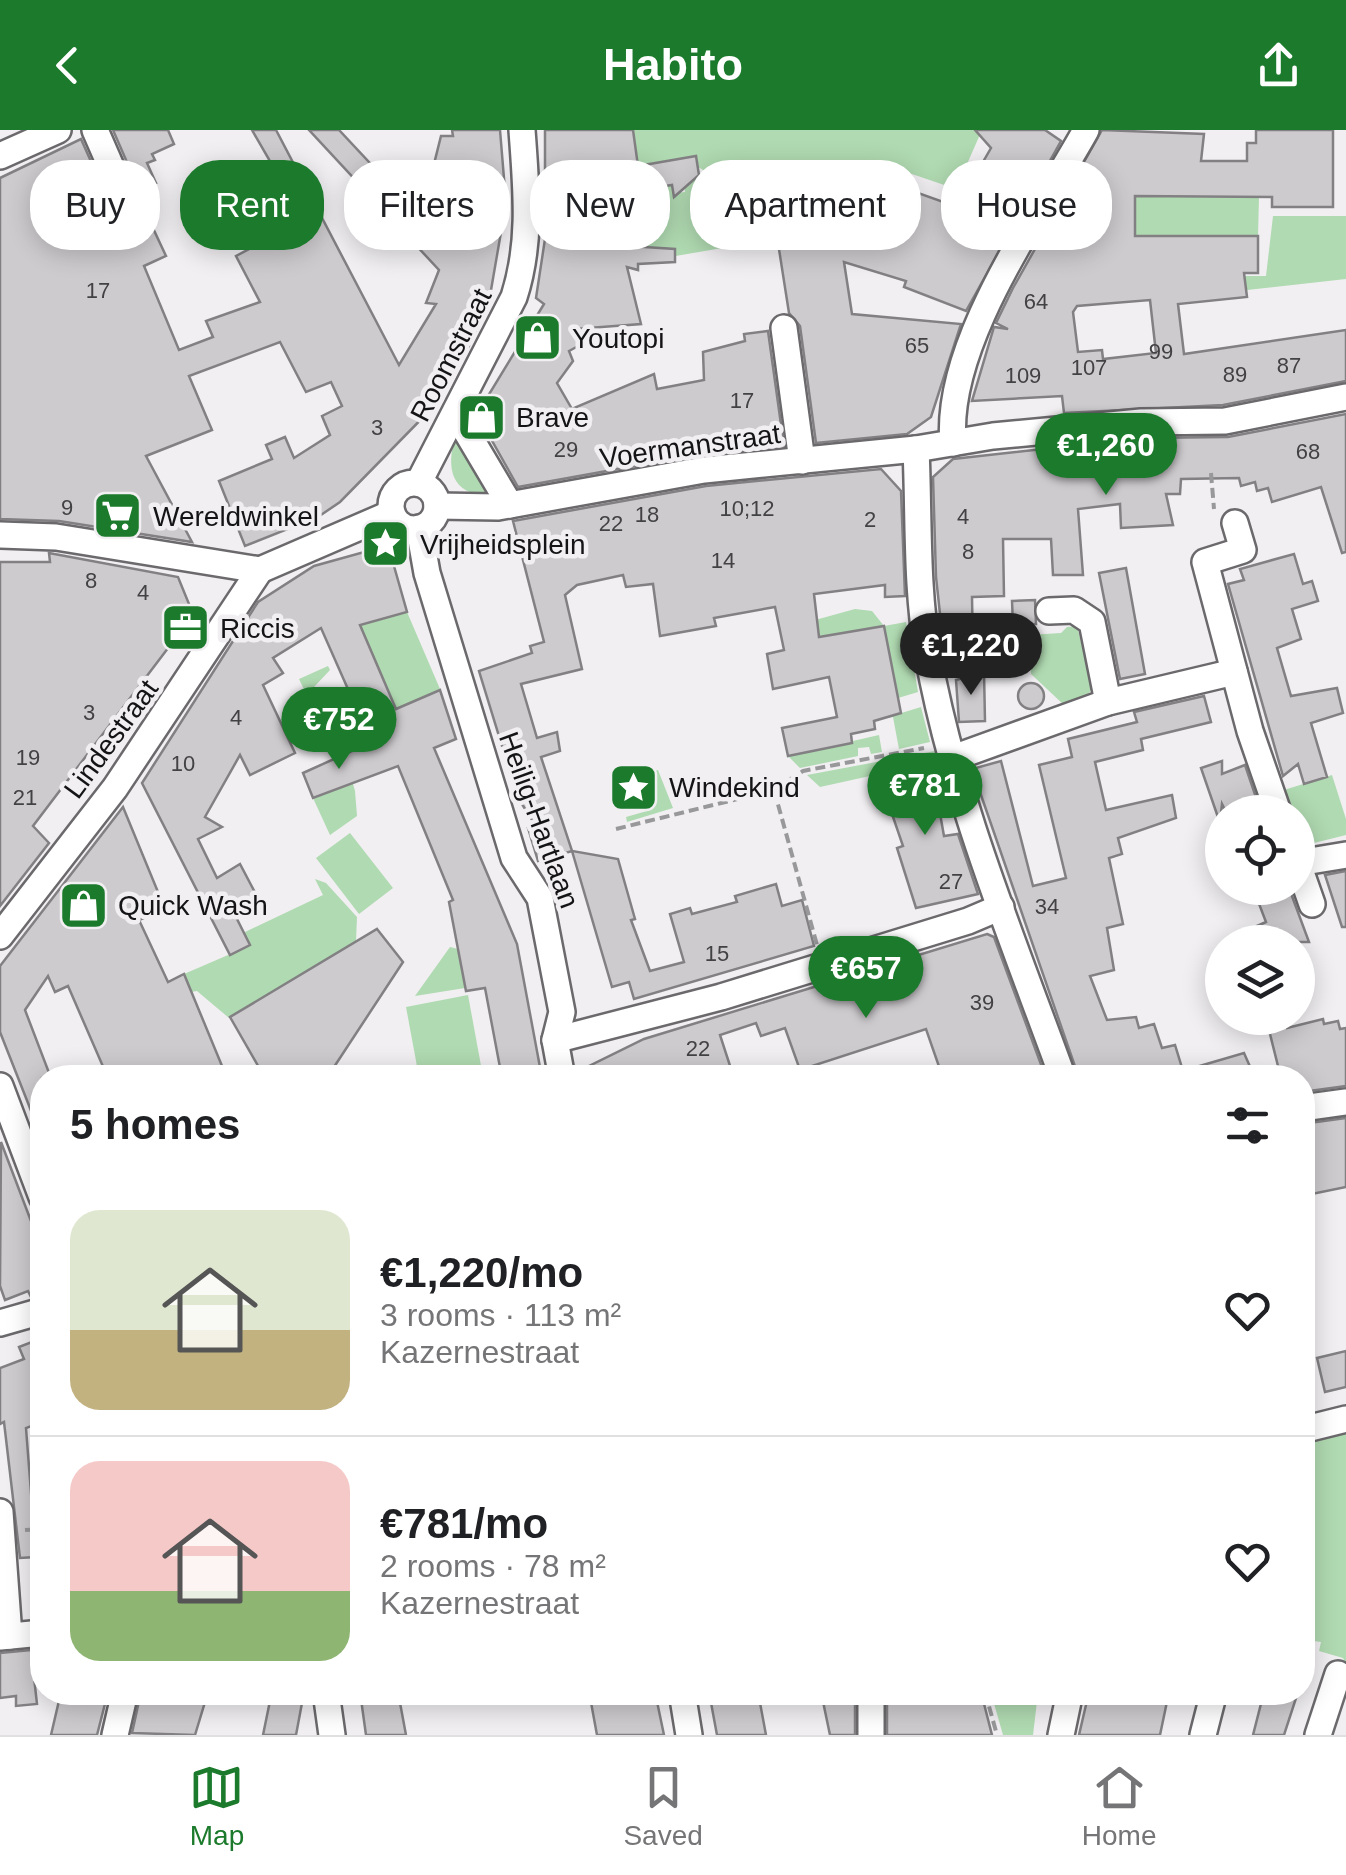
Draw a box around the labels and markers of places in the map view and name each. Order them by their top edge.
shop icon: Youtopi [511,312,563,364]
place label: Youtopi [572,323,664,354]
shop icon: Brave [455,391,507,443]
place label: Brave [516,402,589,433]
pin: €1,260 [1025,413,1187,498]
supermarket icon: Wereldwinkel [92,490,144,542]
place label: Wereldwinkel [153,501,319,532]
place icon: Vrijheidsplein [359,518,411,570]
place label: Vrijheidsplein [420,529,586,560]
office icon: Riccis [159,602,211,654]
place label: Riccis [220,613,295,644]
pin: €1,220 [890,613,1052,698]
pin: €752 [280,687,398,772]
pin: €781 [866,753,984,838]
place icon: Windekind [608,761,660,813]
place label: Windekind [669,772,800,803]
shop icon: Quick Wash [57,879,109,931]
place label: Quick Wash [118,890,268,921]
pin: €657 [807,936,925,1021]

